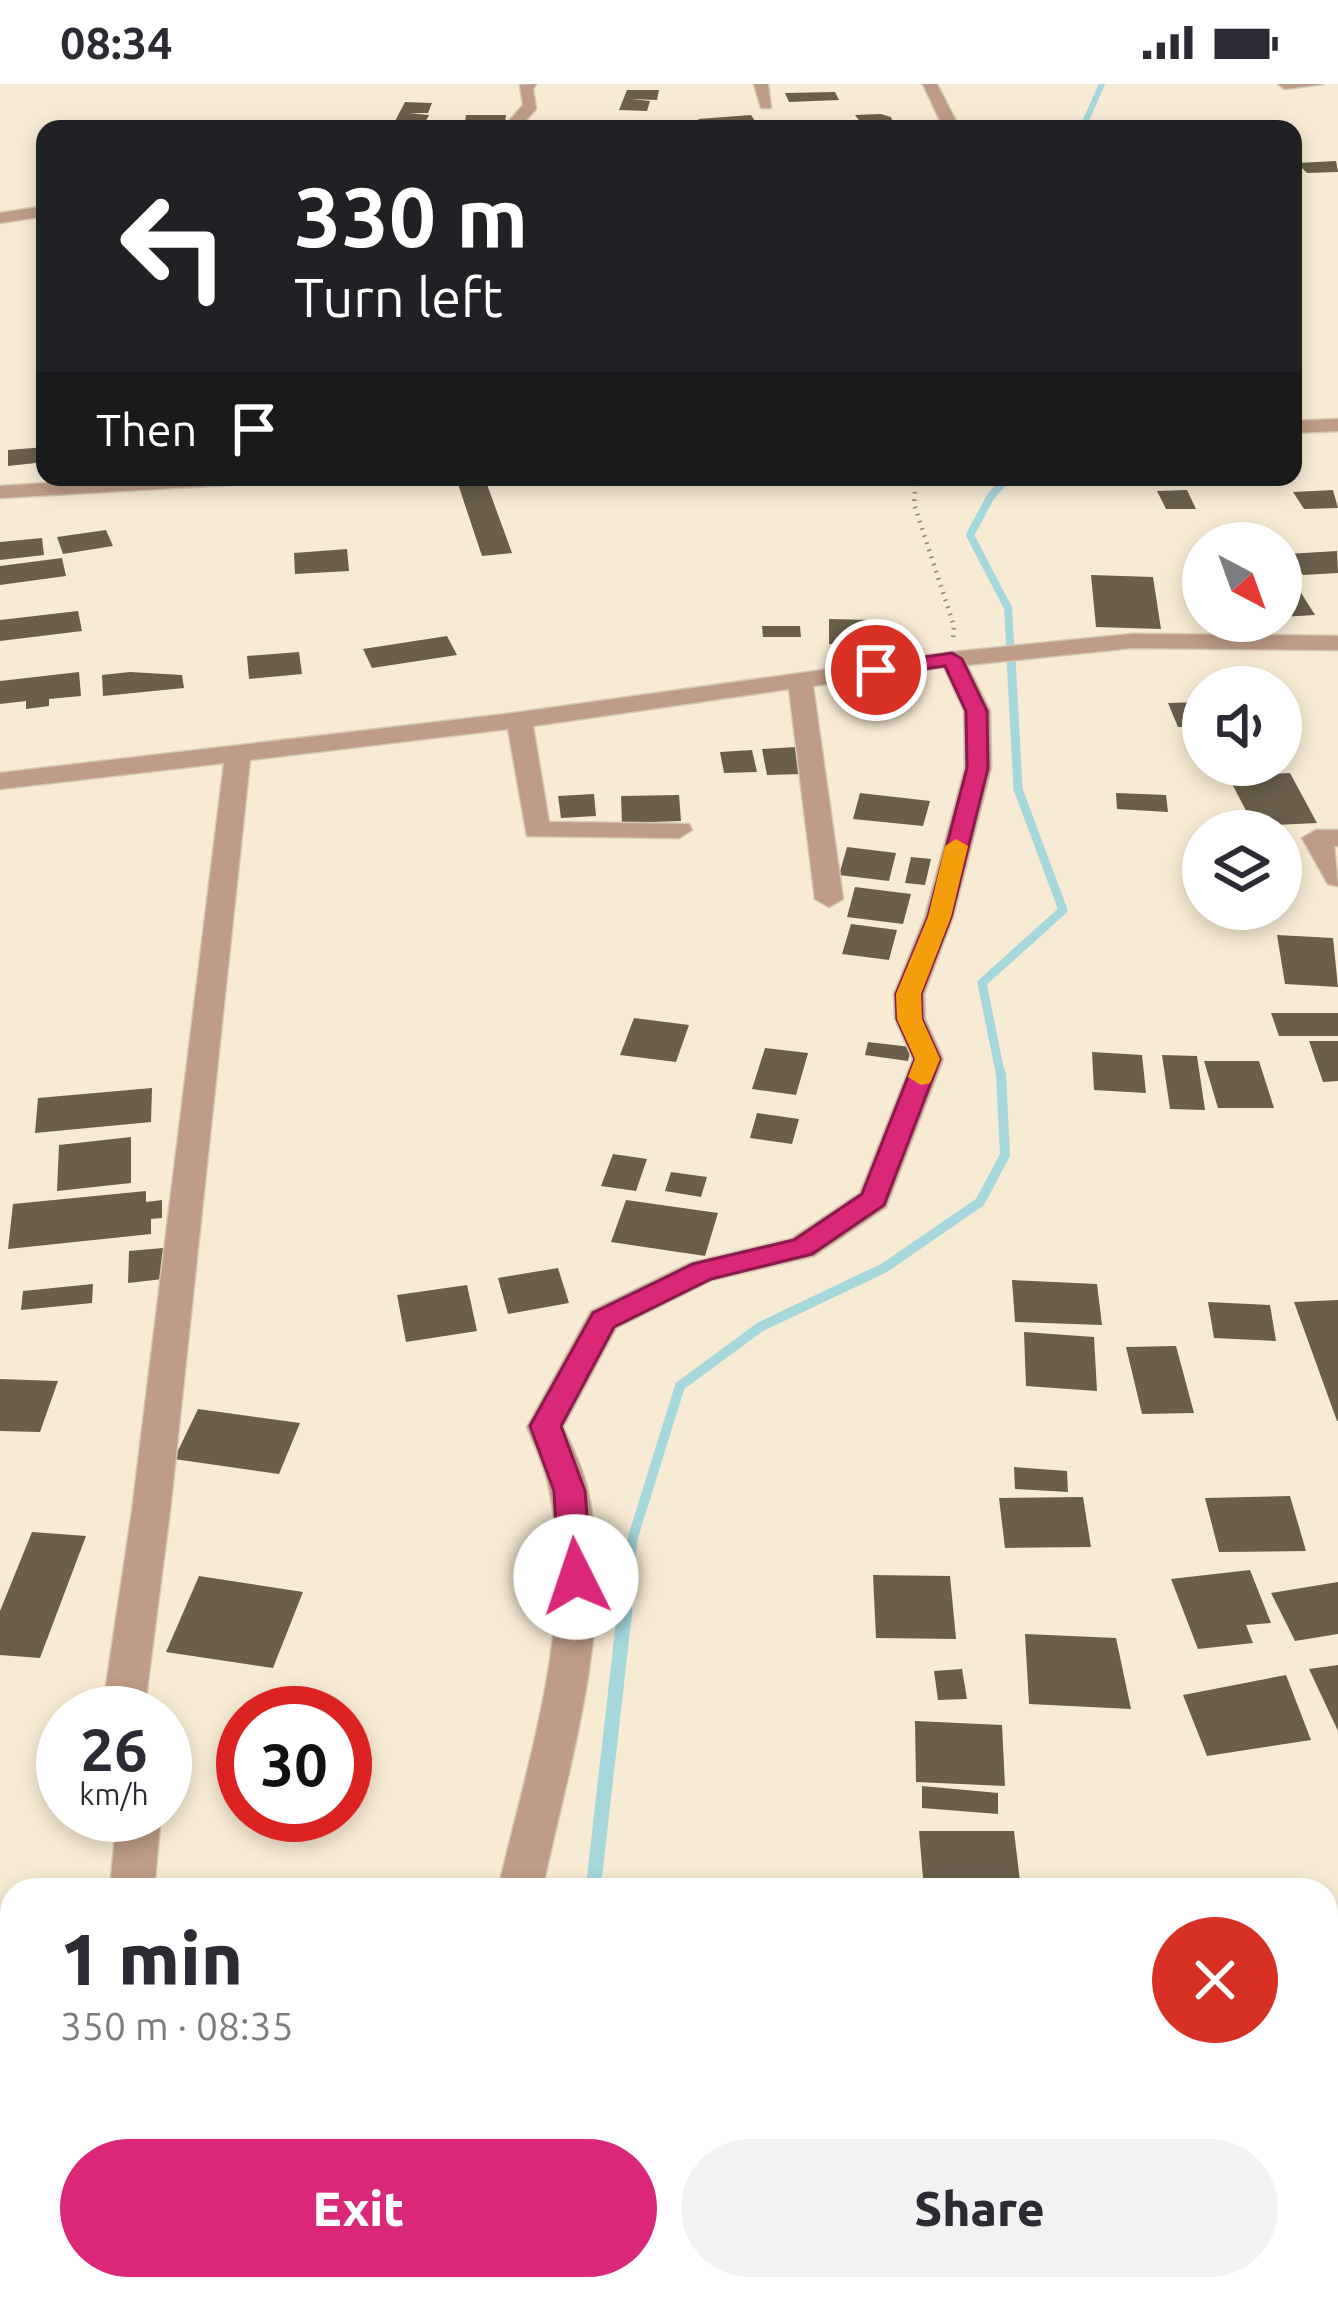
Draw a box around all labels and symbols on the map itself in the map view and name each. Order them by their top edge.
north arrow [1182,522,1302,642]
pin [825,619,927,721]
position arrow [513,1514,639,1640]
speed limit sign: 30 [216,1686,372,1842]

